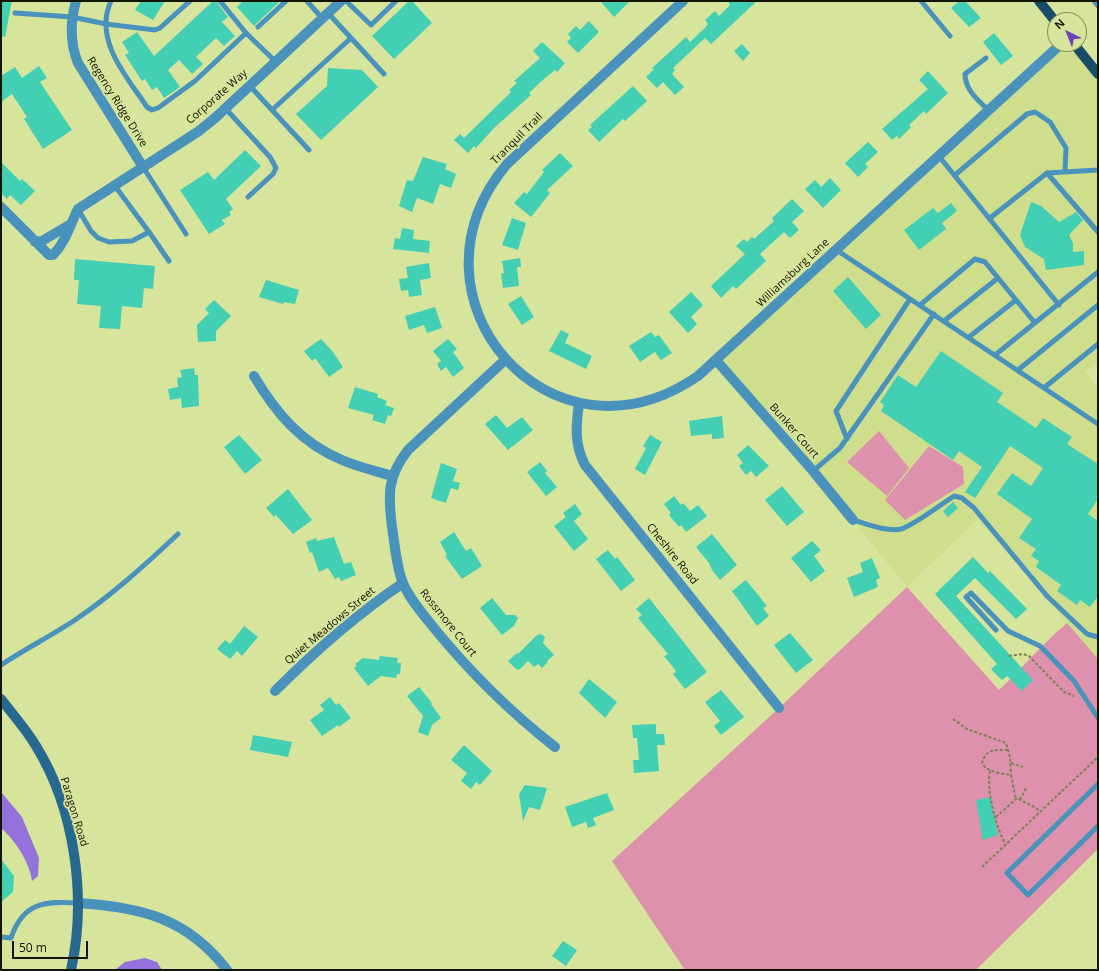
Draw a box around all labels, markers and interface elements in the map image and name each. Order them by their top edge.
north arrow [1047,12,1087,52]
text: N [1051,15,1068,32]
street label: Regency Ridge Drive [84,55,150,149]
street label: Corporate Way [184,67,250,127]
street label: Tranquil Trail [488,110,546,168]
street label: Williamsburg Lane [754,236,832,310]
street label: Bunker Court [767,401,821,461]
street label: Cheshire Road [643,521,701,587]
street label: Quiet Meadows Street [282,584,378,668]
street label: Rossmore Court [417,587,479,659]
street label: Paragon Road [57,776,91,848]
scale bar [14,933,90,959]
text: 50 m [19,939,47,956]

